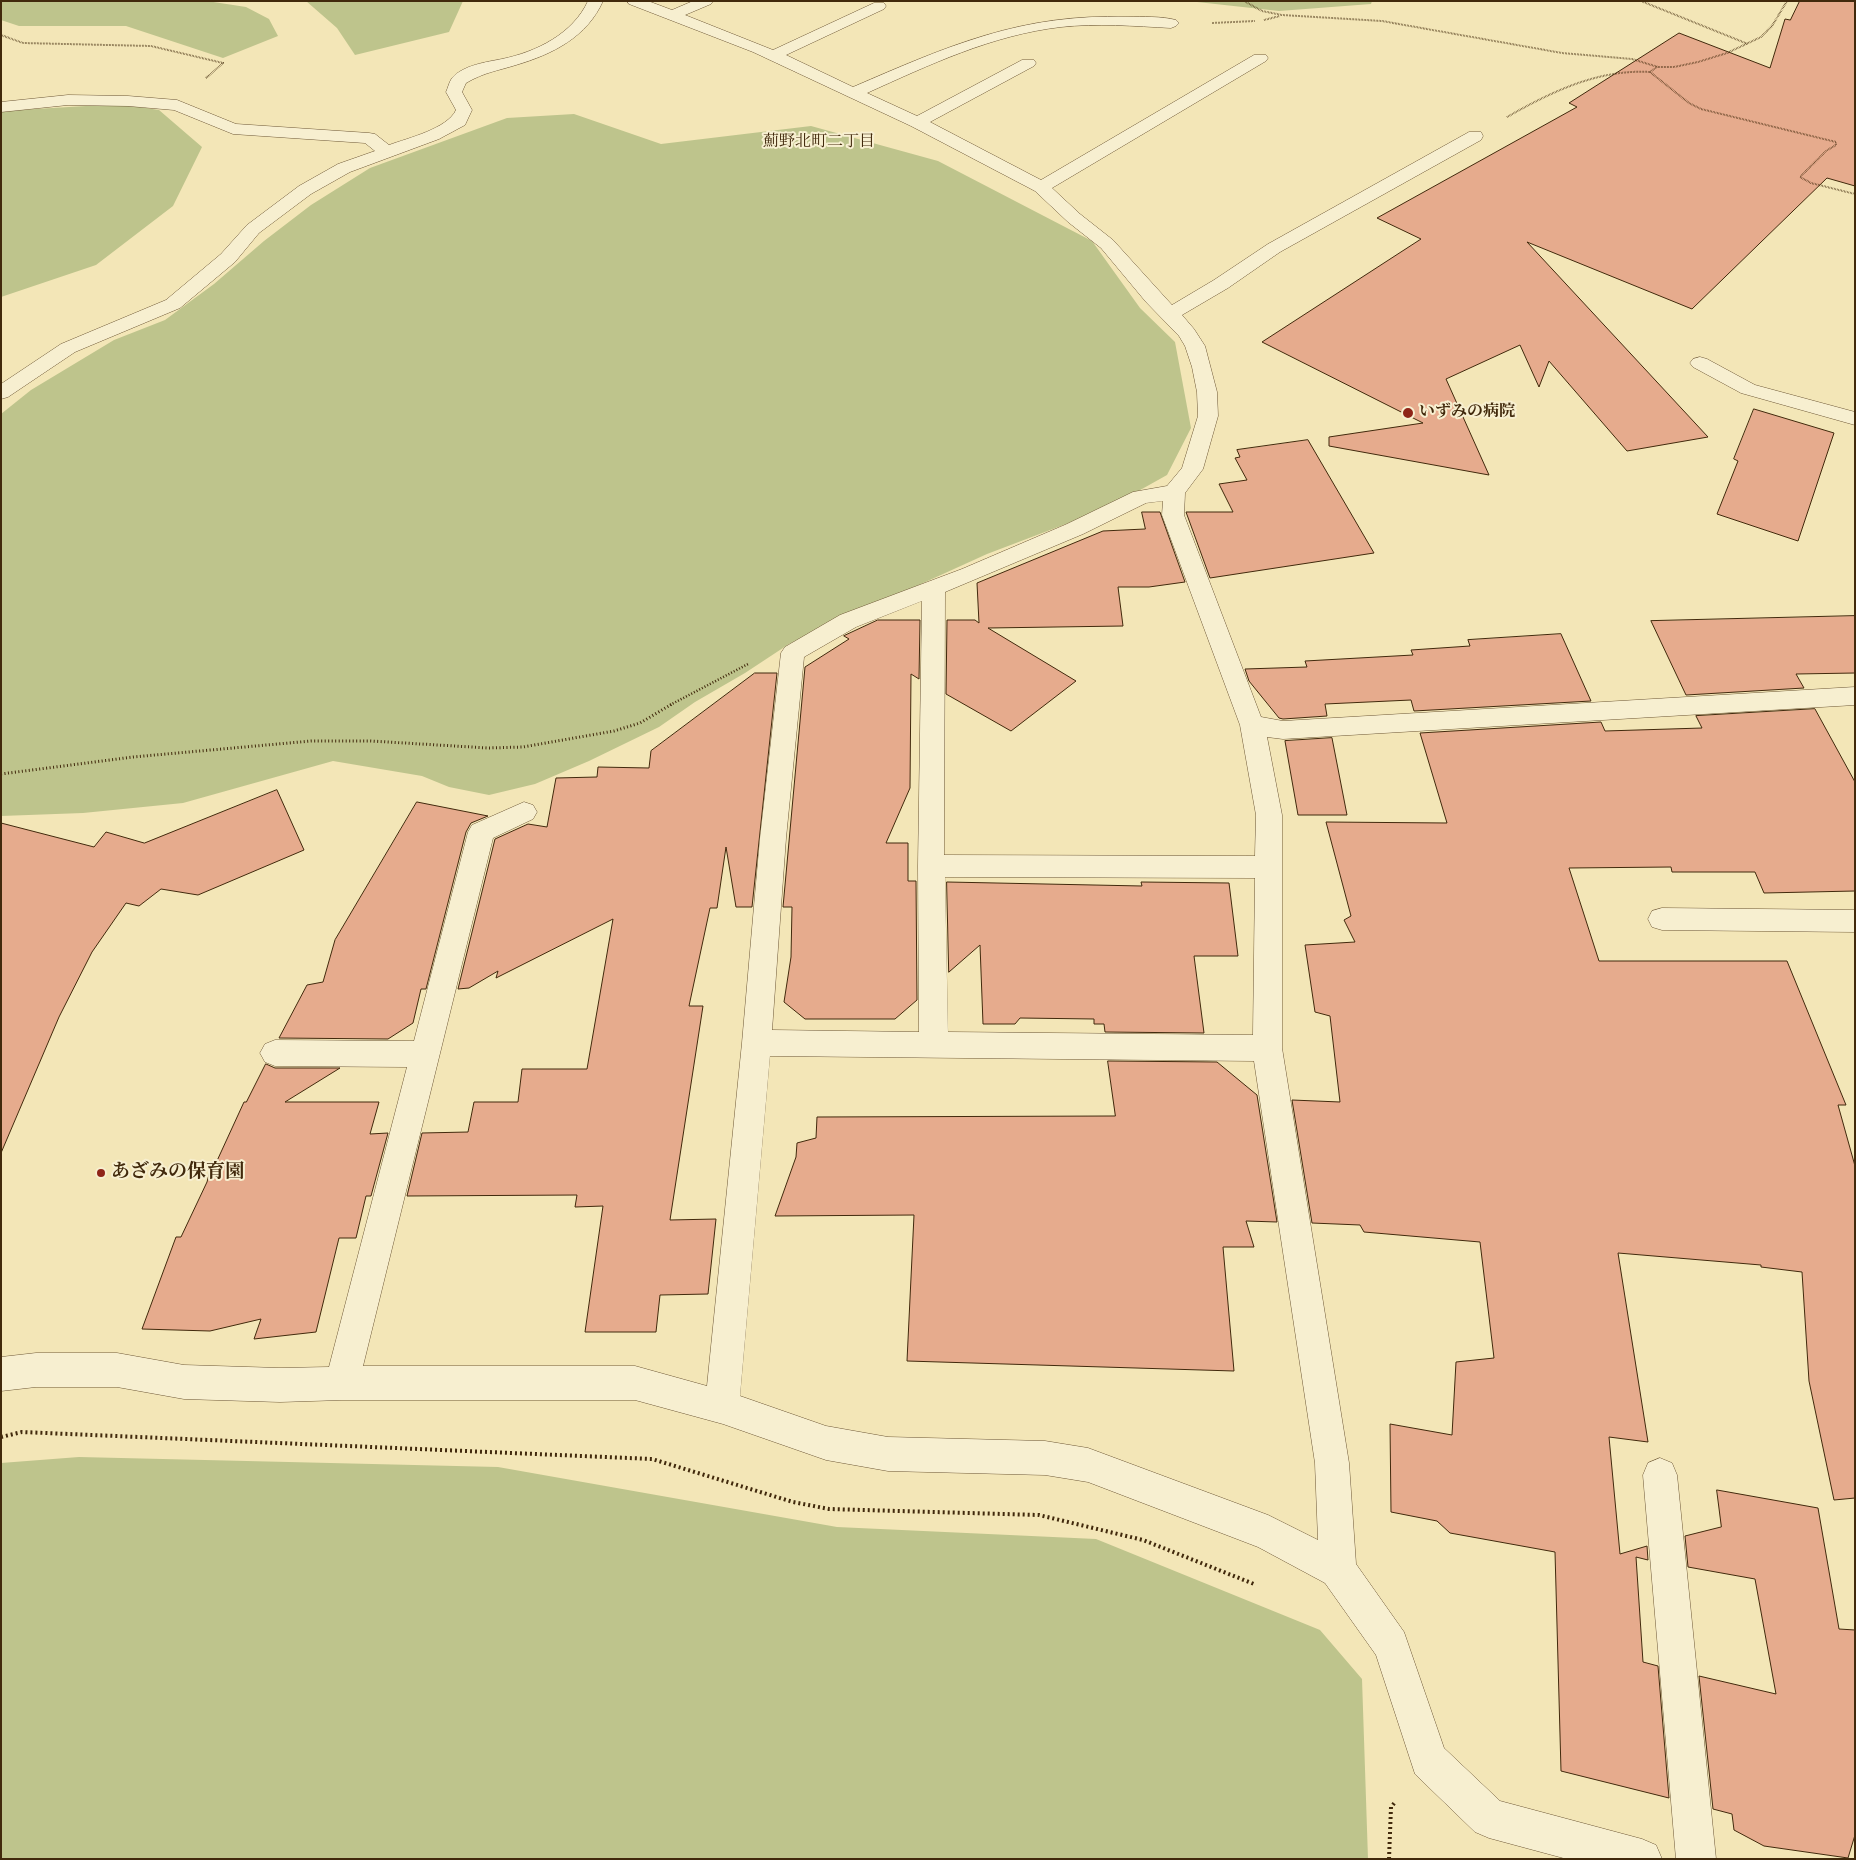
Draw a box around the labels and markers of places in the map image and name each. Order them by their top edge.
place label: いずみの病院 [1419,403,1515,423]
marker: いずみの病院 [1401,406,1415,420]
place label: あざみの保育園 [111,1162,244,1184]
marker: あざみの保育園 [95,1167,107,1179]

